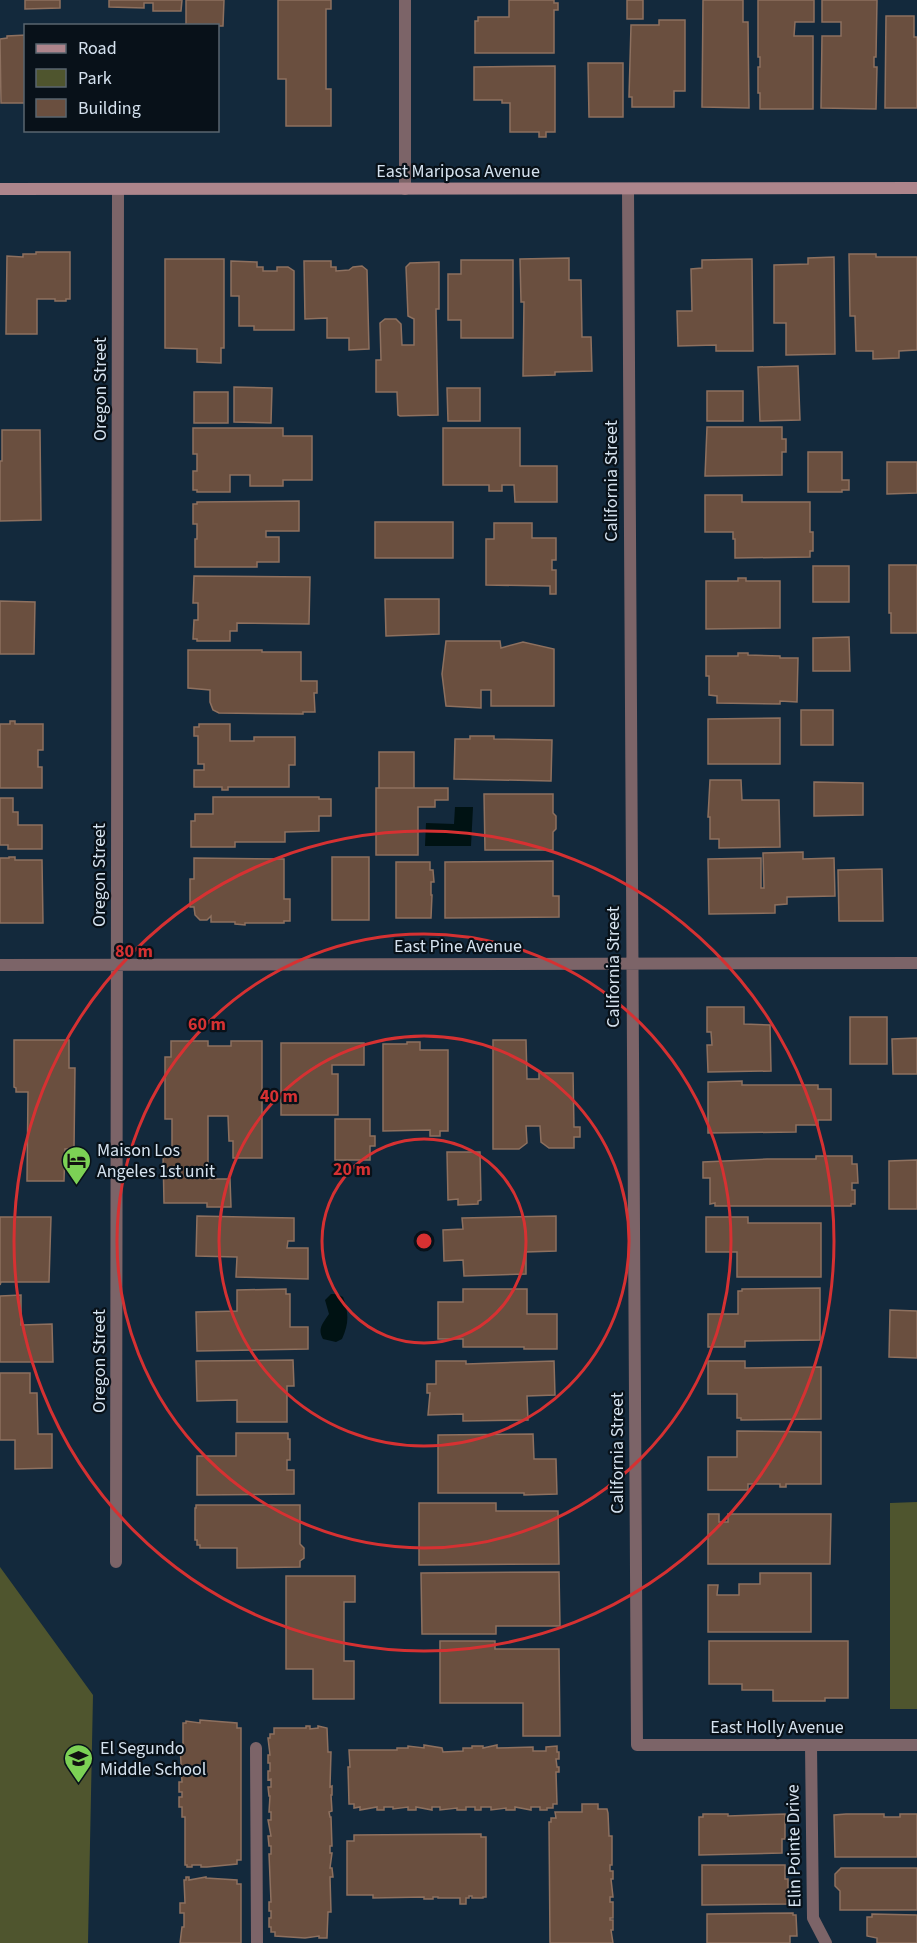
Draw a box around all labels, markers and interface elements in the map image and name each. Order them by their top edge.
legend [24,24,219,132]
text: Road [78,36,117,61]
text: Park [78,66,112,91]
text: Building [78,96,141,121]
street label: East Mariposa Avenue [376,159,540,184]
street label: Oregon Street [88,337,113,441]
street label: California Street [599,420,624,542]
street label: Oregon Street [87,823,112,927]
street label: California Street [601,906,626,1028]
street label: East Pine Avenue [394,934,522,959]
text: 80 m [115,939,153,964]
text: 60 m [188,1012,226,1037]
text: 40 m [260,1084,298,1109]
place label: Maison Los Angeles 1st unit [97,1138,215,1184]
hotel icon: Maison Los Angeles 1st unit [60,1144,92,1186]
text: 20 m [333,1157,371,1182]
centre of rings [414,1231,434,1251]
street label: Oregon Street [87,1309,112,1413]
street label: California Street [605,1392,630,1514]
street label: East Holly Avenue [710,1715,844,1740]
place label: El Segundo Middle School [100,1736,206,1782]
school or university icon: El Segundo Middle School [63,1742,95,1784]
street label: Elin Pointe Drive [780,1784,808,1908]

